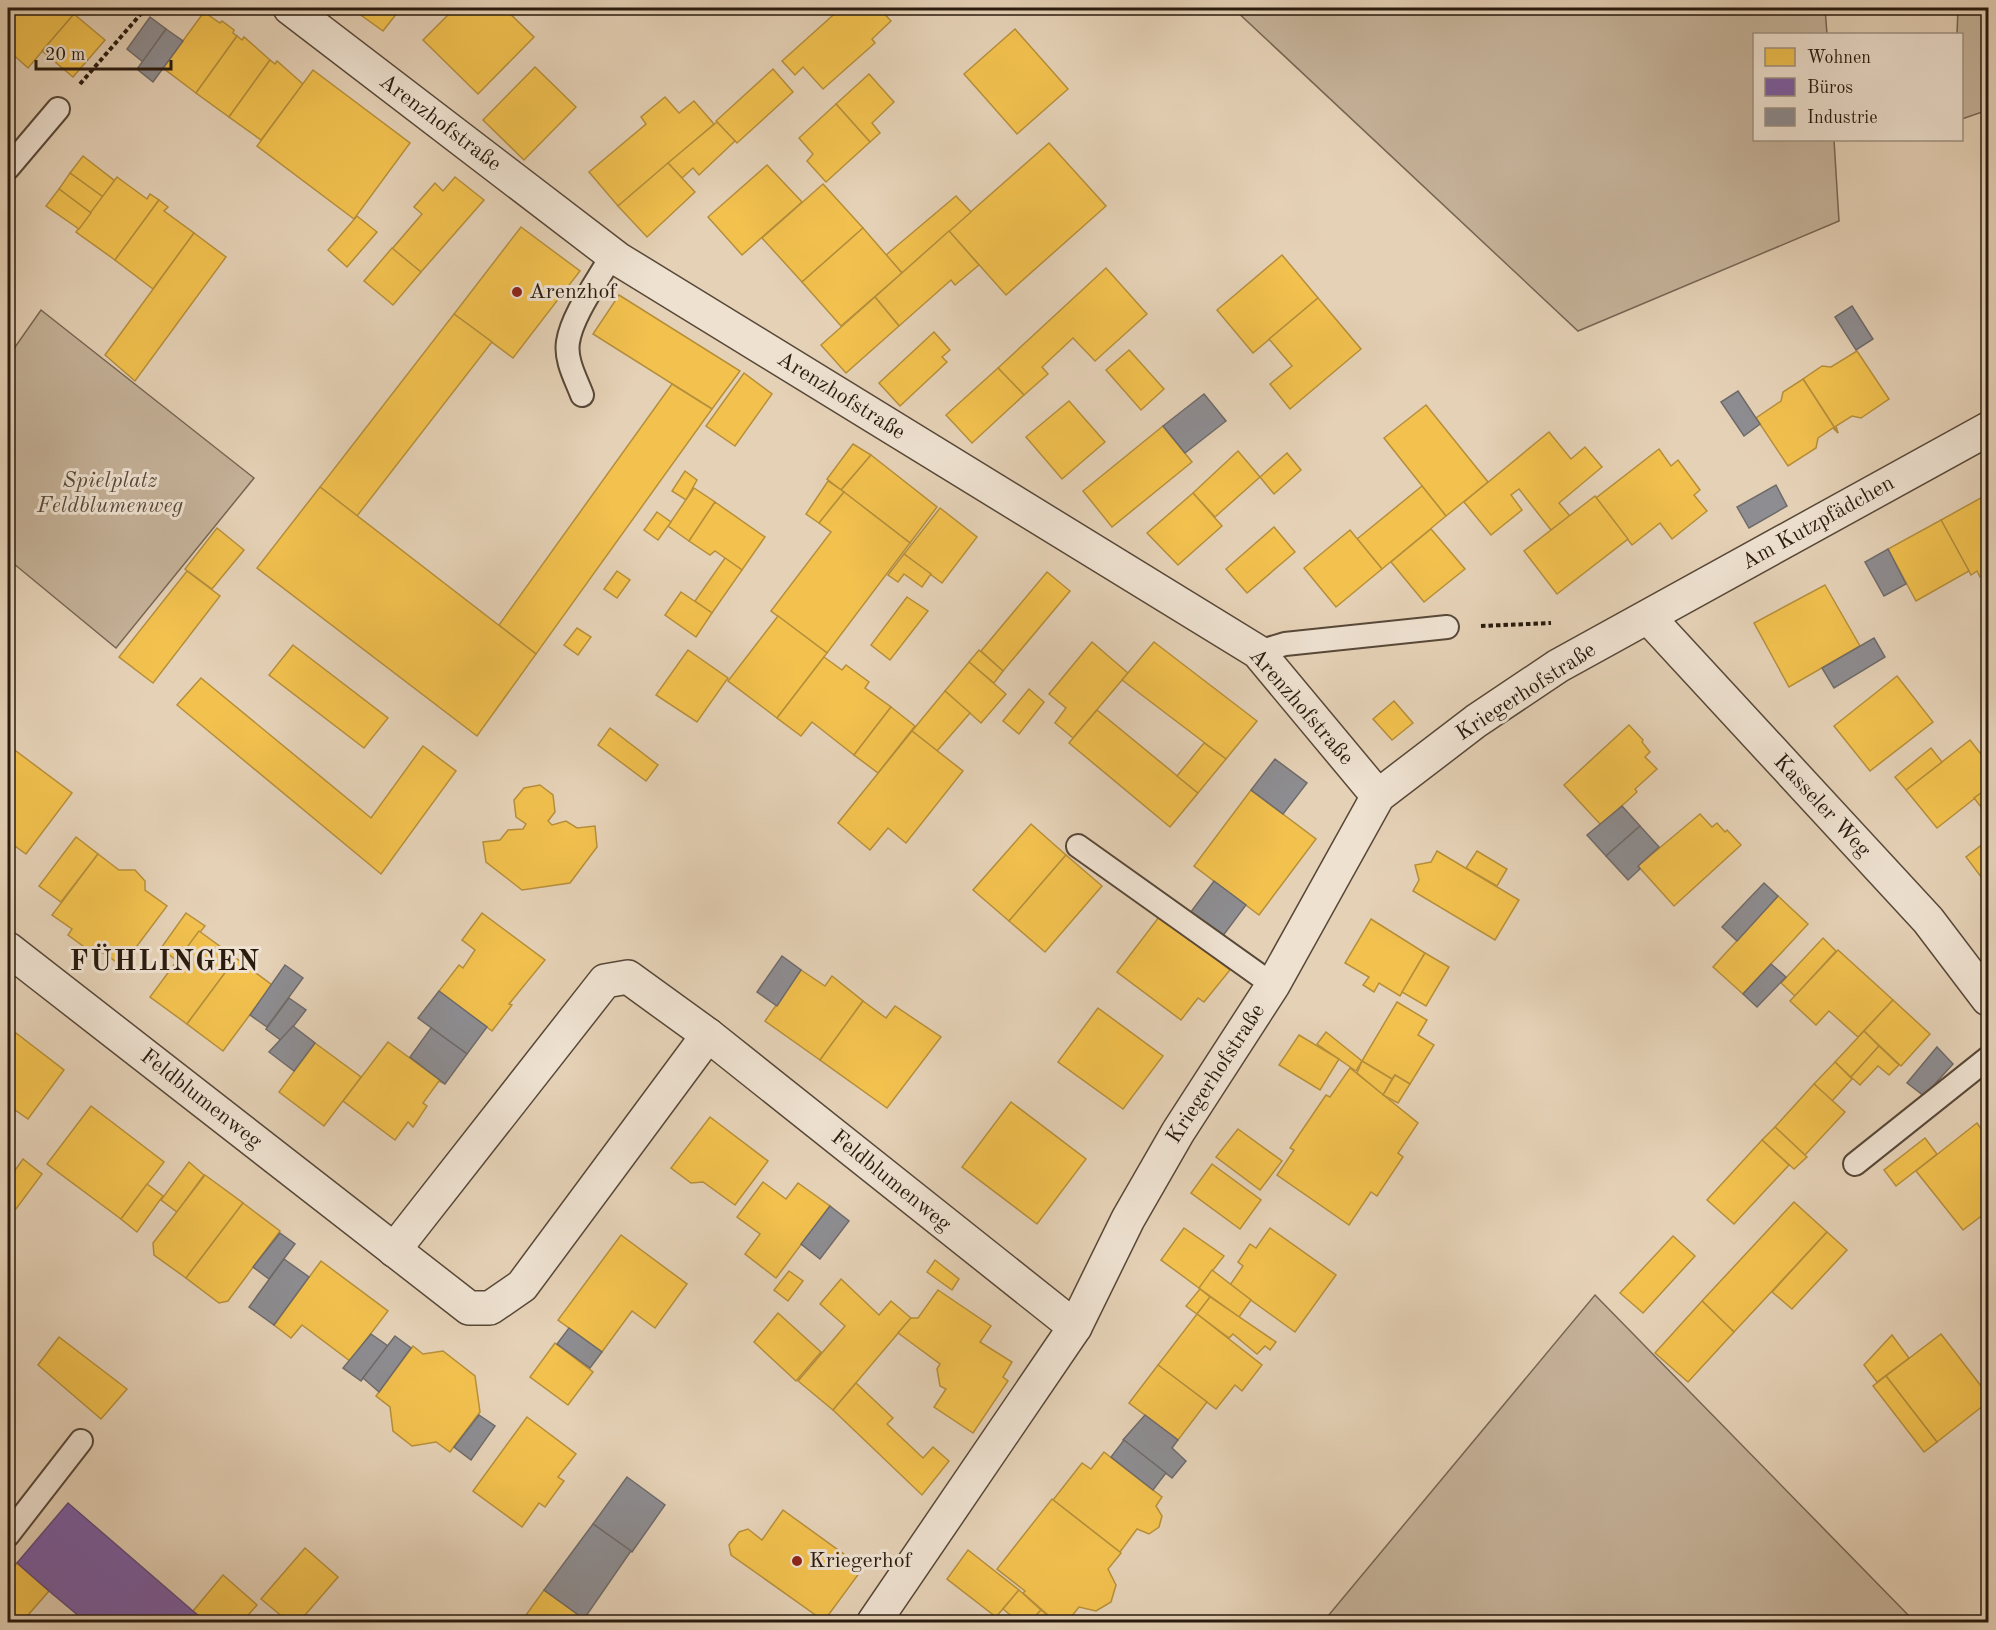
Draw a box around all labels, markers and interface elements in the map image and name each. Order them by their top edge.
scale bar [36,33,171,71]
legend [1753,33,1963,141]
text: 20 m [45,46,85,64]
text: Wohnen [1807,49,1871,67]
street label: Arenzhofstraße [375,70,505,176]
text: Büros [1807,79,1853,97]
text: Industrie [1807,109,1877,127]
place label: Arenzhof [529,281,617,303]
marker: Arenzhof [510,285,524,299]
street label: Arenzhofstraße [773,348,909,444]
park label: Spielplatz Feldblumenweg [36,470,184,517]
street label: Am Kutzpfädchen [1738,472,1898,574]
street label: Kriegerhofstraße [1452,639,1600,745]
street label: Arenzhofstraße [1245,645,1357,769]
street label: Kasseler Weg [1769,750,1875,862]
district label: FÜHLINGEN [70,943,260,977]
street label: Kriegerhofstraße [1163,1000,1269,1148]
street label: Feldblumenweg [136,1045,266,1153]
street label: Feldblumenweg [827,1126,955,1236]
place label: Kriegerhof [809,1550,913,1572]
marker: Kriegerhof [790,1554,804,1568]

